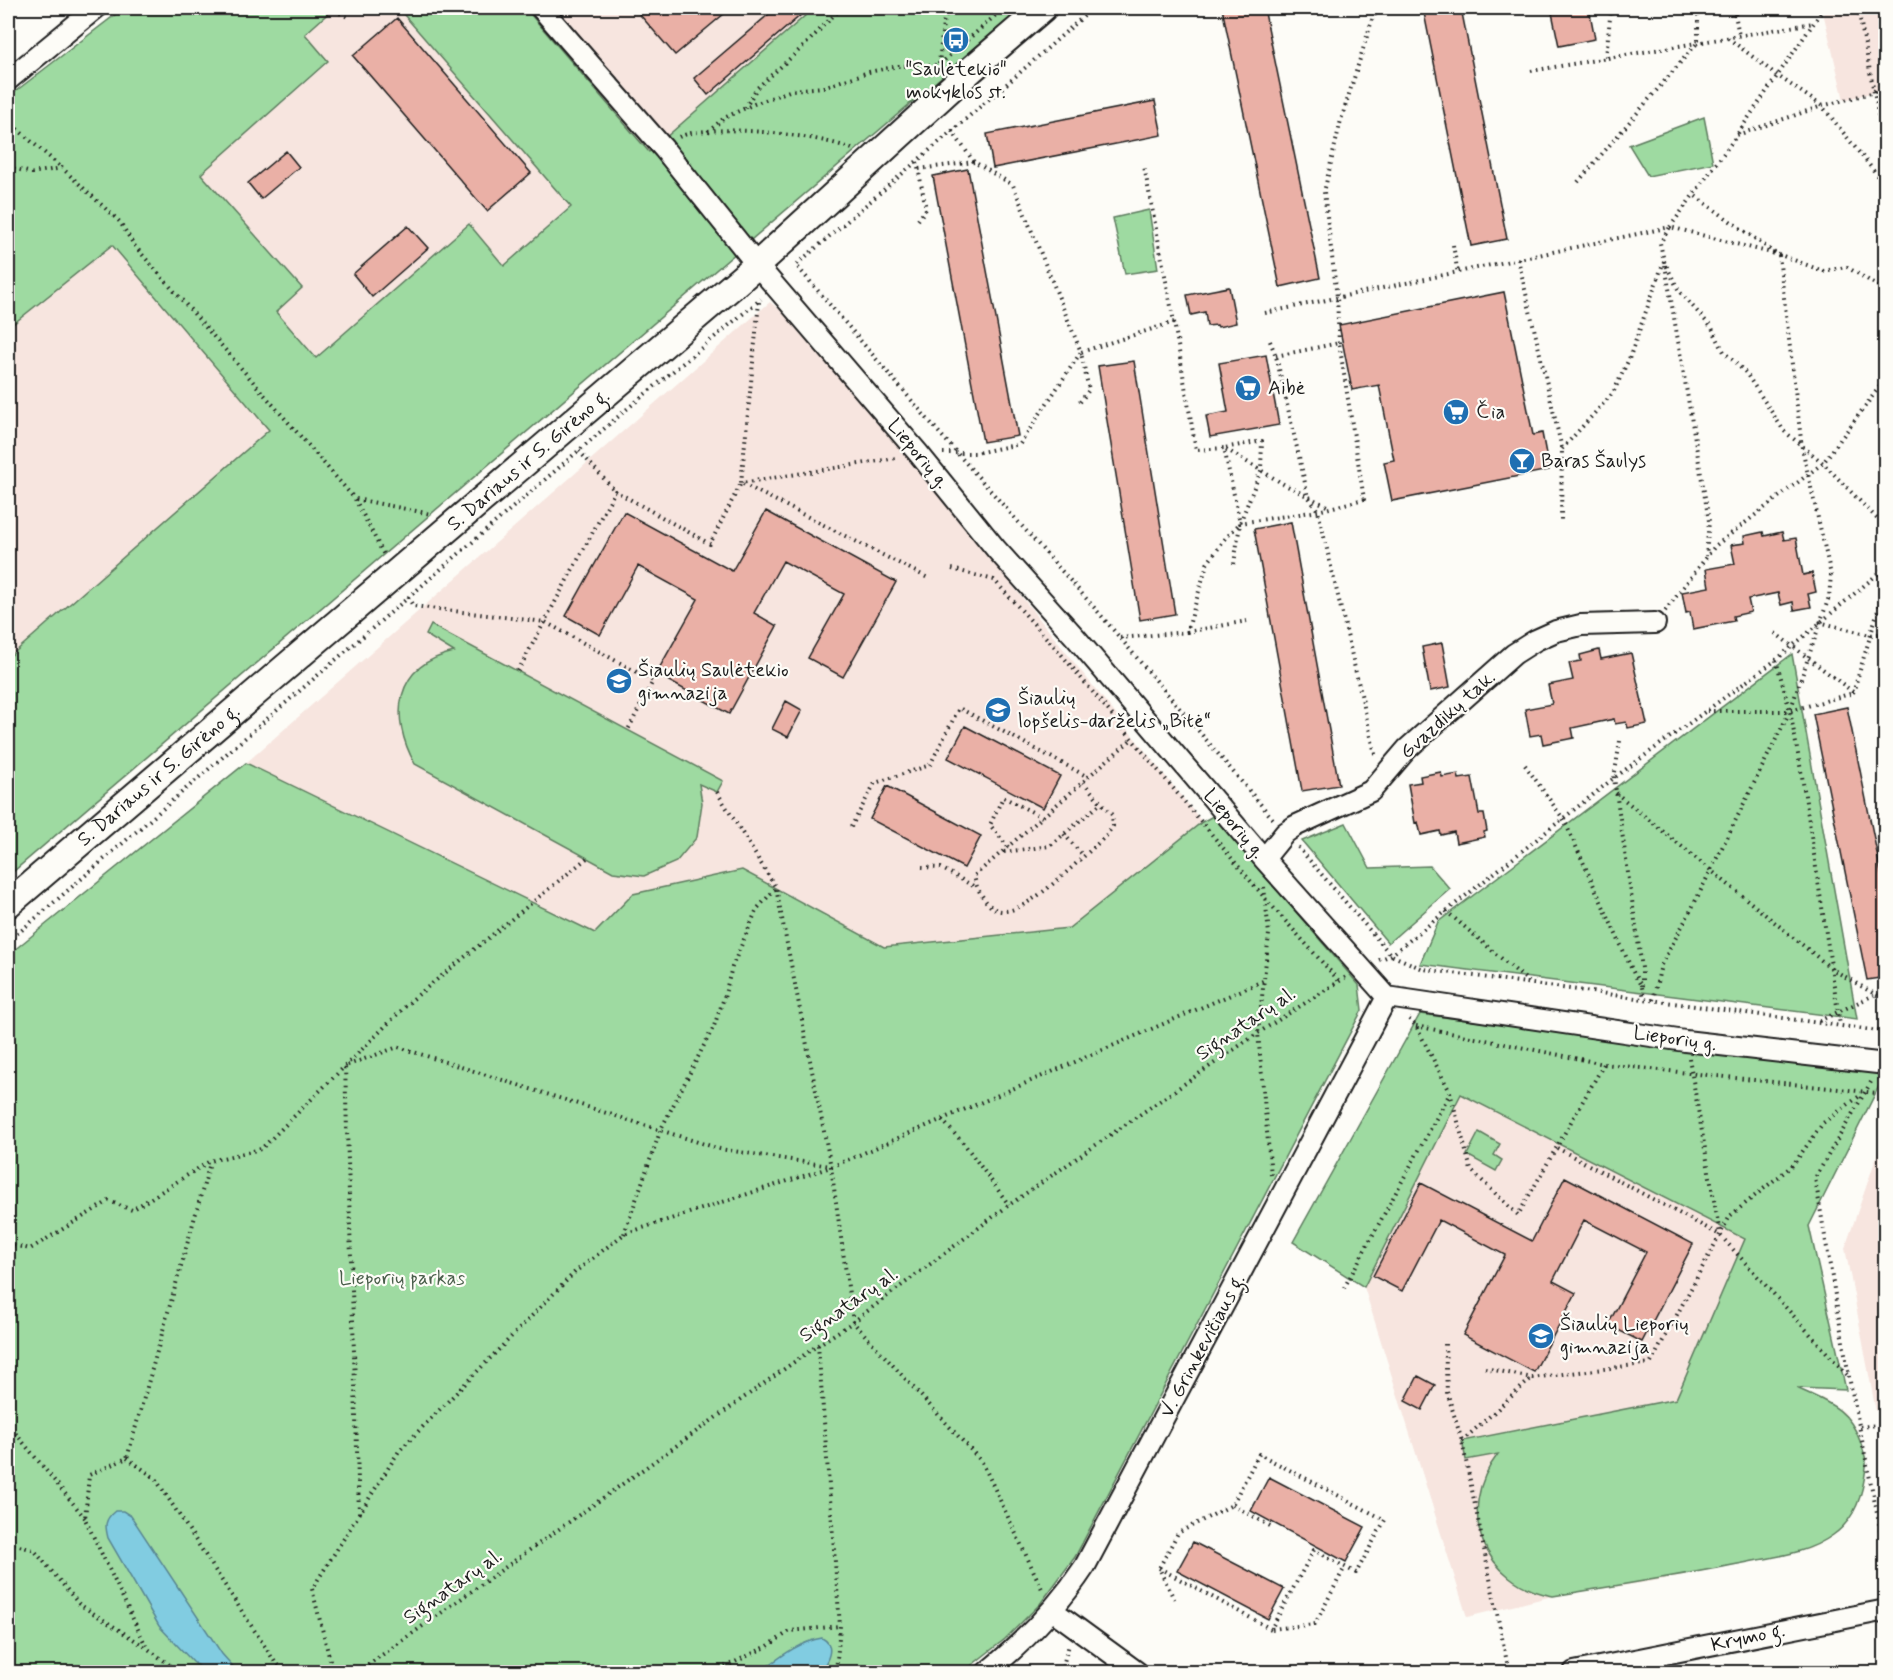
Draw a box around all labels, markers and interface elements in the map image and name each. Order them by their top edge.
bus stop icon: "Saulėtekio" mokyklos st. [941,25,971,55]
place label: "Saulėtekio" mokyklos st. [905,56,1007,106]
supermarket icon: Aibė [1233,373,1263,403]
place label: Aibė [1268,375,1306,402]
street label: S. Dariaus ir S. Girėno g. [441,383,616,537]
supermarket icon: Čia [1441,397,1471,427]
place label: Čia [1476,399,1505,426]
street label: Lieporių g. [881,413,955,495]
bar icon: Baras Šaulys [1507,446,1537,476]
place label: Baras Šaulys [1541,448,1646,475]
place label: Šiaulių Saulėtekio gimnazija [638,657,789,707]
street label: Gvazdikų tak. [1394,665,1502,765]
school or university icon: Šiaulių Saulėtekio gimnazija [604,666,634,696]
place label: Šiaulių lopšelis-darželis „Bitė“ [1018,685,1211,735]
school or university icon: Šiaulių lopšelis-darželis „Bitė“ [983,695,1013,725]
street label: S. Dariaus ir S. Girėno g. [71,698,246,853]
street label: Lieporių g. [1197,783,1271,865]
street label: Signatarų al. [1191,981,1302,1069]
street label: Lieporių g. [1632,1020,1718,1058]
street label: Signatarų al. [794,1261,905,1351]
park label: Lieporių parkas [339,1265,465,1292]
street label: V. Grinkevičiaus g. [1154,1269,1254,1424]
place label: Šiaulių Lieporių gimnazija [1560,1311,1689,1361]
school or university icon: Šiaulių Lieporių gimnazija [1526,1321,1556,1351]
street label: Signatarų al. [398,1543,509,1633]
street label: Krymo g. [1709,1617,1788,1661]

